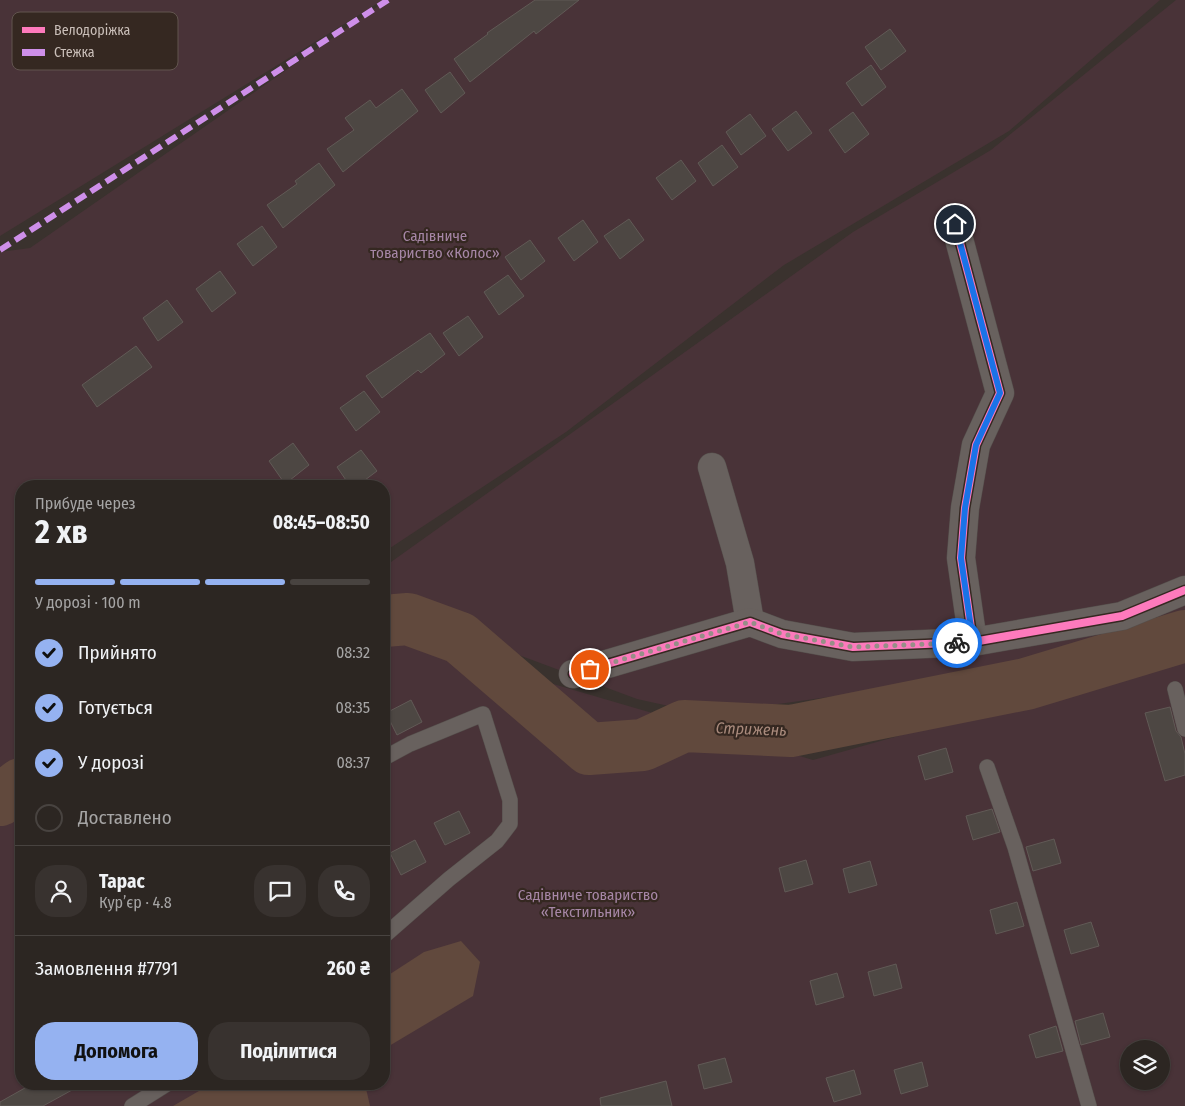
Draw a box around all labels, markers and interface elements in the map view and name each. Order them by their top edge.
legend [12,12,178,70]
text: Велодоріжка [54,22,131,39]
text: Стежка [54,44,95,61]
pin [934,203,976,245]
icon: home [941,210,969,238]
park label: Садівниче товариство «Колос» [370,227,500,262]
text: Прибуде через [35,494,136,513]
text: 08:45–08:50 [273,511,370,534]
text: 2 хв [35,513,88,551]
text: У дорозі · 100 m [35,593,141,612]
courier [932,618,982,668]
icon: bike [943,629,971,657]
icon: check [35,639,63,667]
text: Прийнято [78,641,157,664]
text: 08:32 [336,643,370,662]
pin [569,648,611,690]
icon: bag [576,655,604,683]
icon: check [35,694,63,722]
text: Готується [78,696,153,719]
text: 08:35 [336,698,370,717]
water label: Стрижень [715,718,787,740]
icon: check [35,749,63,777]
text: У дорозі [78,751,144,774]
text: 08:37 [337,753,370,772]
text: Доставлено [78,806,172,829]
button: person [35,865,87,917]
button: chat [254,865,306,917]
button: phone [318,865,370,917]
text: Тарас [99,870,145,893]
park label: Садівниче товариство «Текстильник» [518,886,658,921]
text: Кур’єр · 4.8 [99,893,172,912]
text: Замовлення #7791 [35,957,178,980]
text: 260 ₴ [327,957,370,980]
button: Допомога [35,1022,198,1080]
button: Поділитися [208,1022,370,1080]
map controls [1120,1040,1170,1090]
button: layers [1120,1040,1170,1090]

